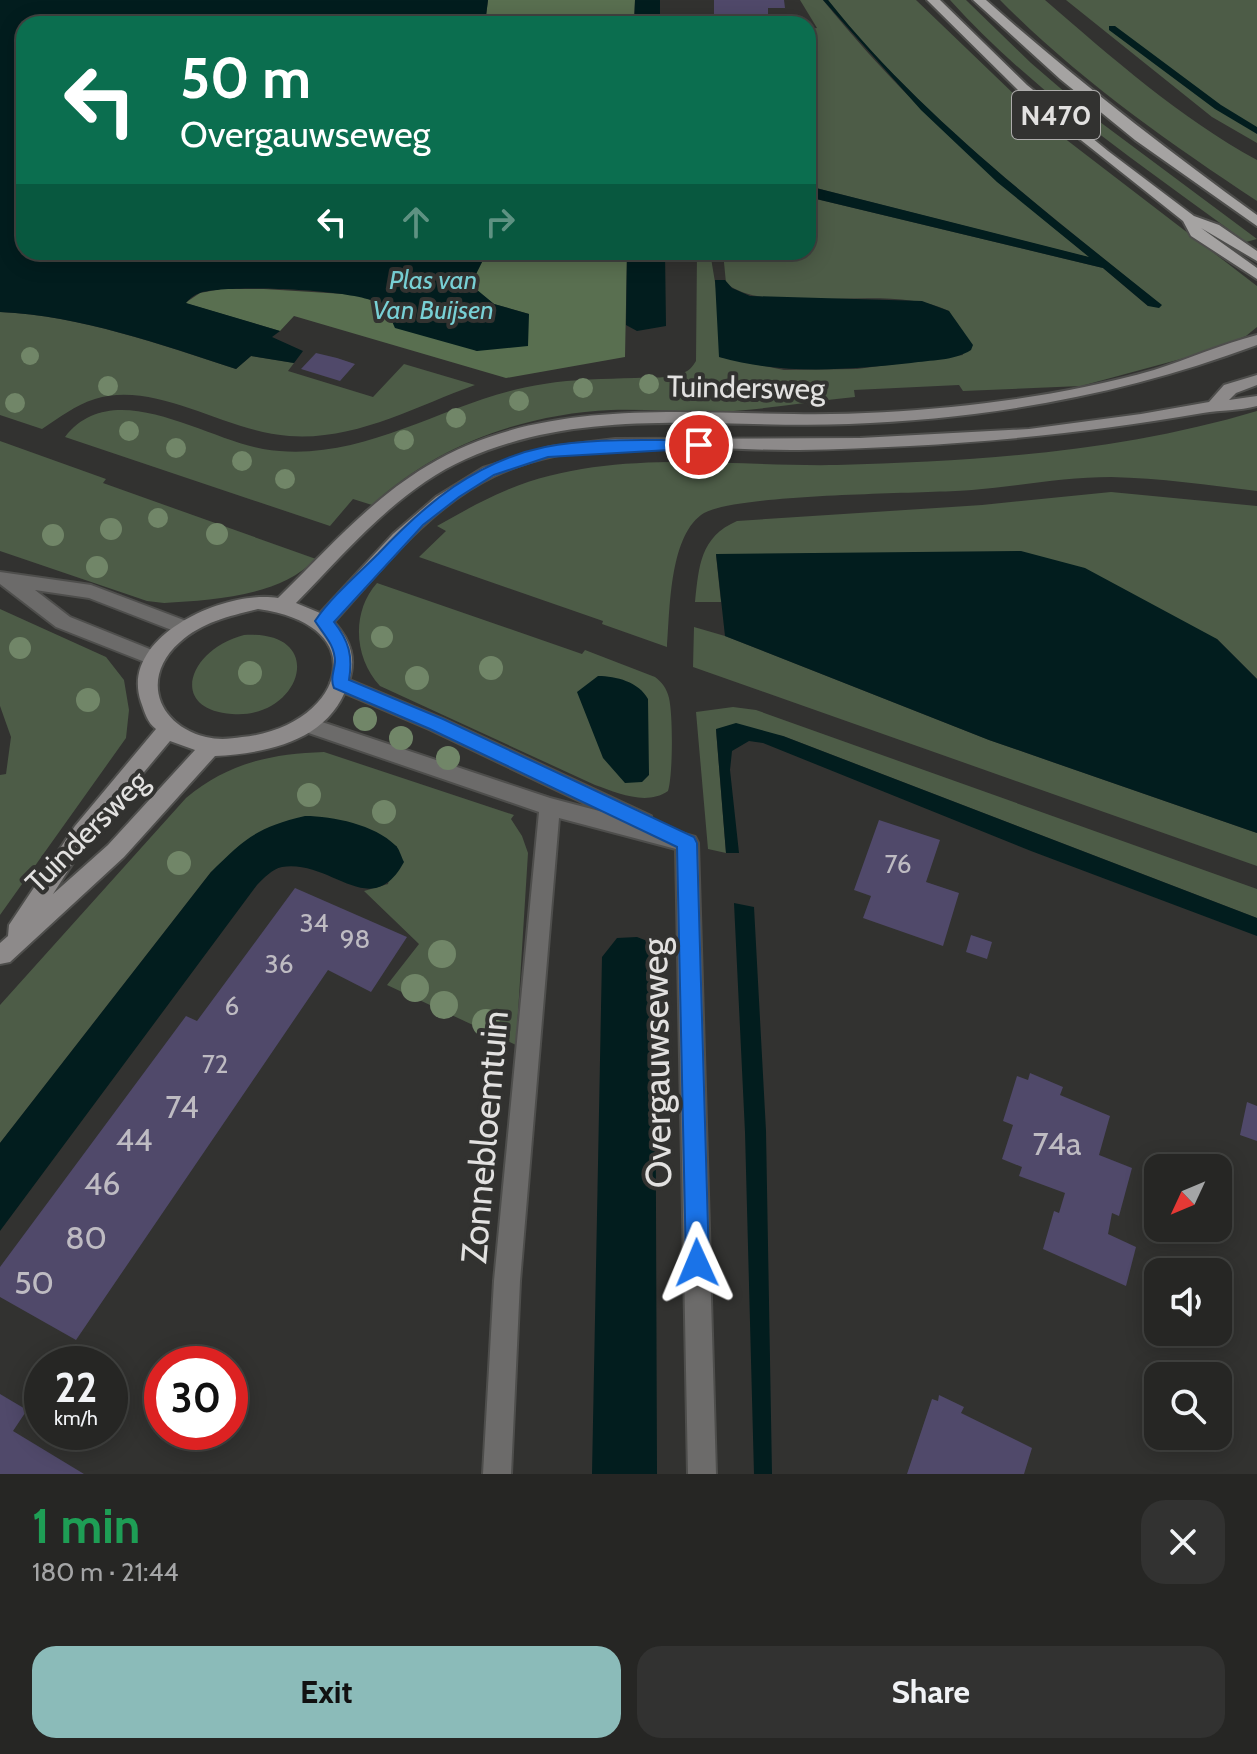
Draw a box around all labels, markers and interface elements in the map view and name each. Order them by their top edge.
text: 50 m [180,44,311,112]
icon: left [48,48,152,152]
road number: N470 [1012,91,1100,139]
text: Overgauwseweg [180,112,431,156]
icon: left [310,200,354,244]
icon: ahead [394,200,438,244]
icon: right [478,200,522,244]
water label: Plas van Van Buijsen [372,264,494,326]
street label: Tuindersweg [667,368,826,407]
pin [665,411,733,479]
icon: arrive [677,423,721,467]
street label: Tuindersweg [18,762,156,901]
house number: 76 [884,848,912,880]
house number: 34 [299,907,329,939]
house number: 98 [340,923,370,955]
street label: Overgauwseweg [632,936,680,1189]
house number: 36 [265,948,293,980]
house number: 6 [225,990,239,1022]
street label: Zonnebloemtuin [451,1009,517,1265]
house number: 72 [202,1048,228,1080]
house number: 74 [165,1087,199,1126]
house number: 44 [116,1120,153,1159]
house number: 74a [1033,1124,1082,1163]
north arrow [1144,1154,1232,1242]
map controls [1144,1154,1232,1450]
house number: 46 [84,1164,120,1203]
house number: 80 [65,1218,107,1257]
position arrow [655,1221,739,1305]
button: sound [1144,1258,1232,1346]
house number: 50 [14,1263,54,1302]
speed limit sign: 30 [144,1346,248,1450]
button: search [1144,1362,1232,1450]
text: 22 [55,1363,97,1412]
text: km/h [54,1406,98,1430]
text: 1 min [32,1497,140,1555]
button: close [1141,1500,1225,1584]
text: 180 m · 21:44 [32,1556,178,1588]
button: Exit [32,1646,621,1738]
button: Share [637,1646,1225,1738]

